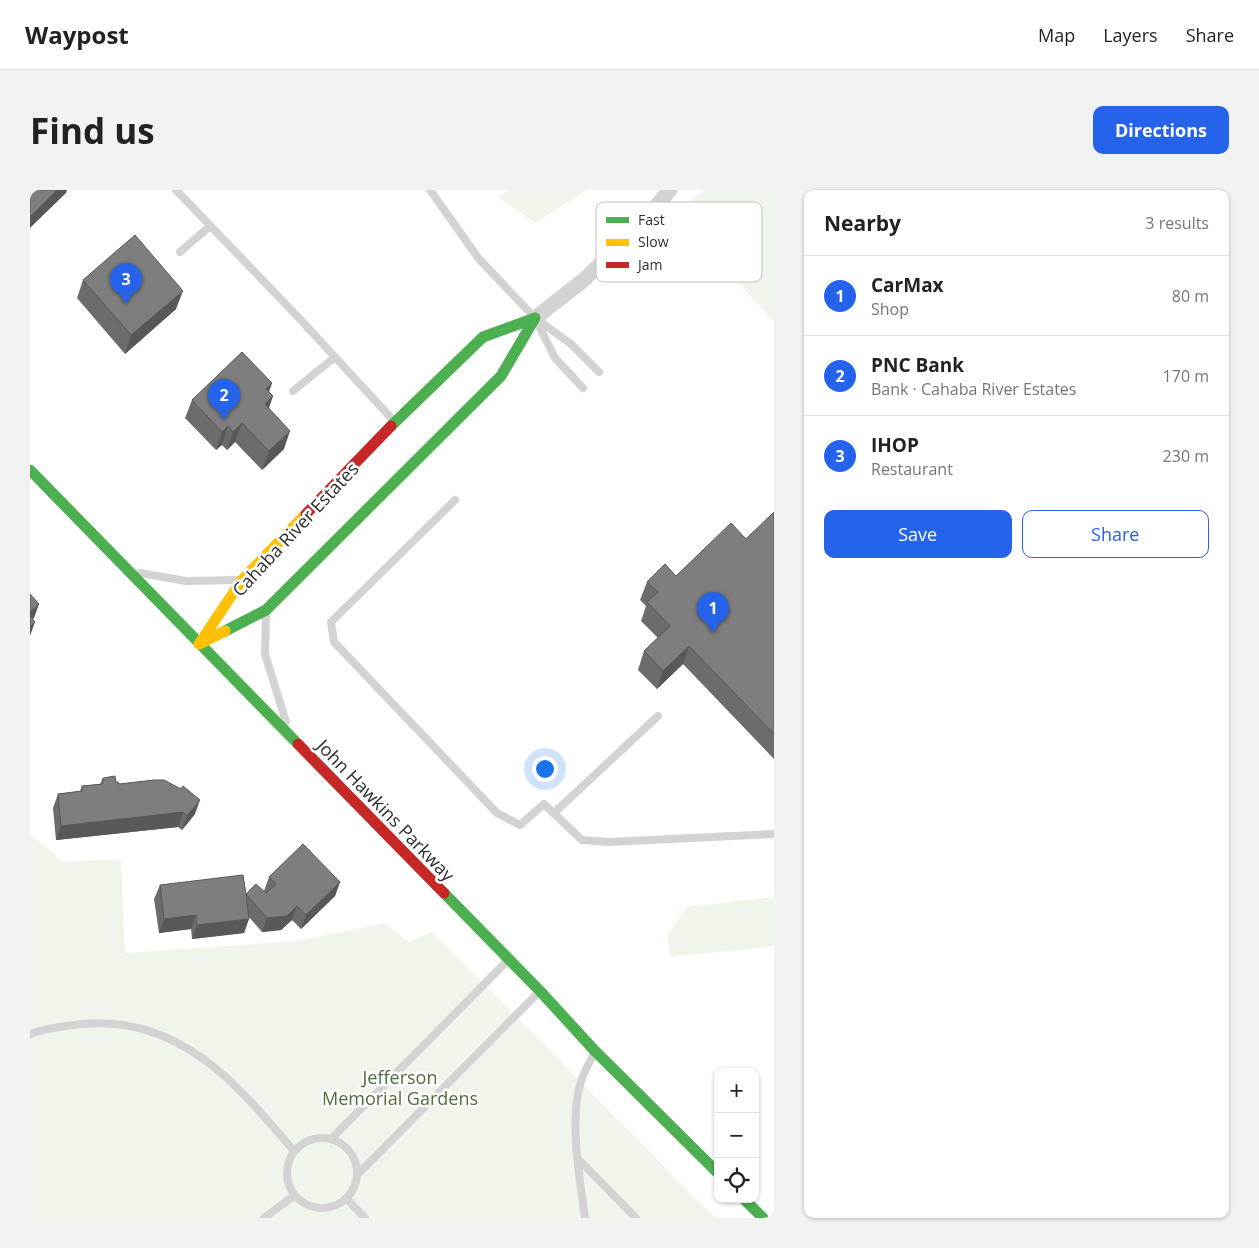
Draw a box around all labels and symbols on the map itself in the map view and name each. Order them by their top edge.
legend [596,202,762,282]
text: Fast [638,210,665,229]
text: Slow [638,232,669,251]
text: Jam [636,255,663,274]
pin: 3 [110,263,142,304]
pin: 2 [208,379,240,420]
street label: Cahaba River Estates [227,457,363,601]
pin: 1 [697,592,729,633]
street label: John Hawkins Parkway [310,732,461,887]
your location [532,756,558,782]
park label: Jefferson Memorial Gardens [322,1065,478,1110]

